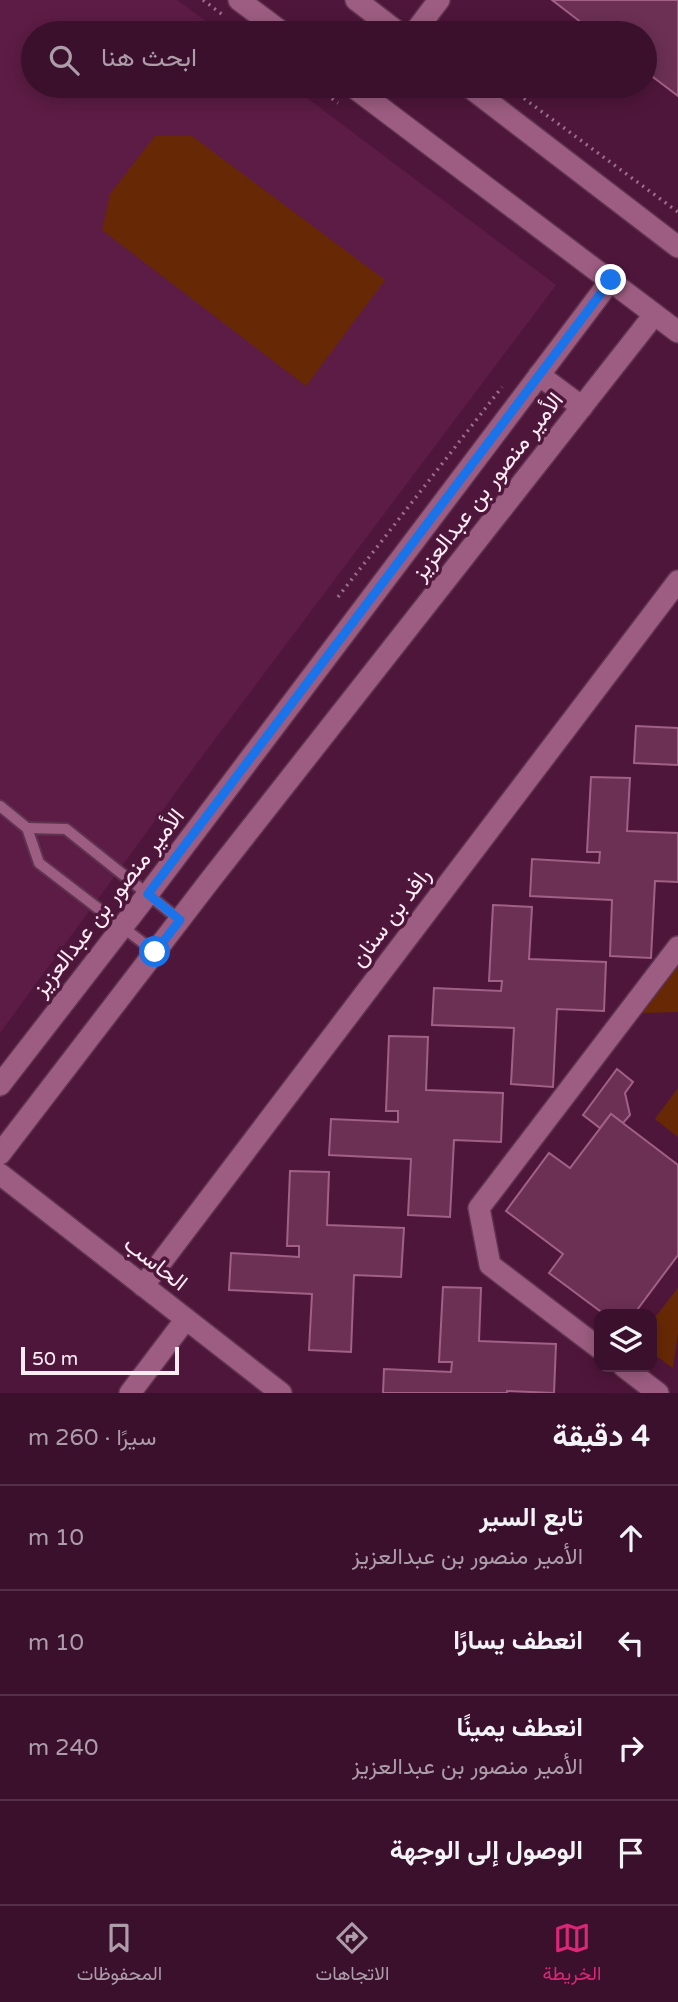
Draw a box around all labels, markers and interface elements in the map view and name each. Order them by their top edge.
search box [21,21,657,98]
icon: search [45,41,83,79]
text: ابحث هنا [101,42,197,73]
route end [595,264,626,295]
street label: الأمير منصور بن عبدالعزيز [405,387,570,587]
street label: الأمير منصور بن عبدالعزيز [26,803,191,1003]
street label: رافد بن سنان [344,862,437,973]
route start [139,936,170,967]
street label: الحاسب [118,1230,193,1297]
map controls [594,1309,657,1372]
button: layers [594,1309,657,1372]
scale bar [21,1344,178,1376]
text: 50 m [32,1348,78,1370]
text: 4 دقيقة [553,1418,650,1455]
text: سيرًا · 260 m [28,1424,156,1452]
text: تابع السير [479,1502,583,1533]
icon: ahead [612,1519,650,1557]
text: 10 m [28,1524,84,1552]
text: الأمير منصور بن عبدالعزيز [352,1543,583,1571]
icon: left [612,1624,650,1662]
text: انعطف يسارًا [453,1625,583,1656]
text: 10 m [28,1629,84,1657]
text: انعطف يمينًا [456,1712,583,1743]
icon: right [612,1729,650,1767]
text: 240 m [28,1734,98,1762]
text: الأمير منصور بن عبدالعزيز [352,1753,583,1781]
icon: arrive [612,1834,650,1872]
text: الوصول إلى الوجهة [390,1835,583,1866]
tab: المحفوظات [77,1919,162,1990]
tab: الاتجاهات [316,1919,389,1990]
tab: الخريطة [543,1919,601,1990]

